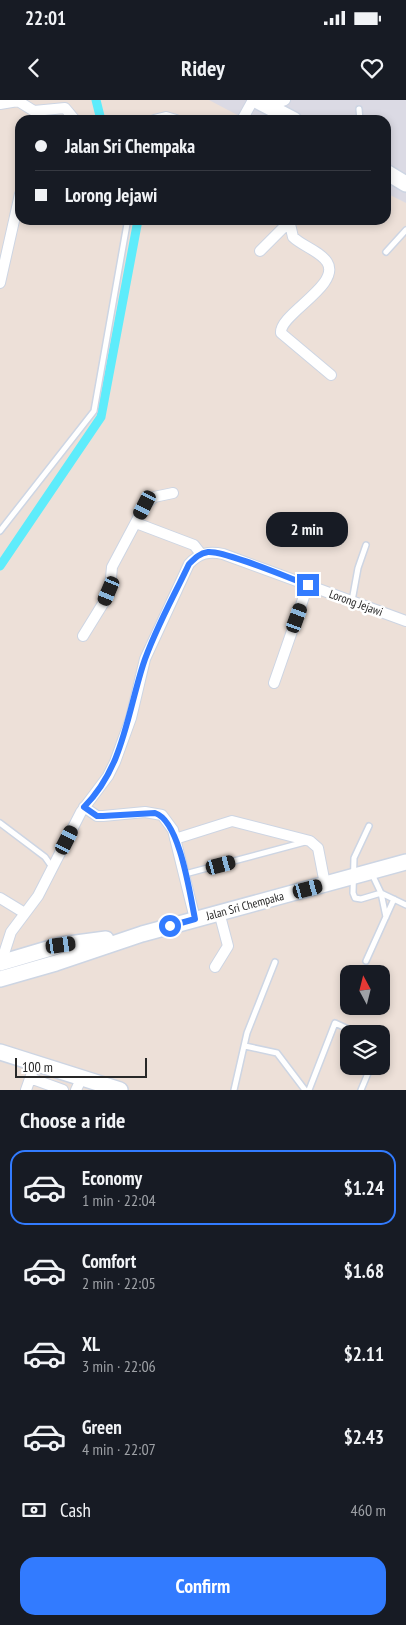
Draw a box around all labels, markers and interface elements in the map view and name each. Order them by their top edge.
text: 22:01 [25,6,66,30]
icon: back [20,54,48,82]
text: Ridey [181,54,225,82]
icon: heart [358,54,386,82]
text: Jalan Sri Chempaka [65,134,195,158]
text: Lorong Jejawi [65,183,157,207]
car [131,488,158,522]
callout: 2 min [267,512,349,548]
text: 2 min [291,519,323,539]
car [96,574,121,608]
route end [297,574,319,596]
street label: Lorong Jejawi [327,586,385,619]
car [284,601,309,635]
car [53,823,80,857]
car [204,854,237,876]
car [291,878,324,900]
street label: Jalan Sri Chempaka [203,888,285,923]
route start [159,915,181,937]
car [45,935,76,955]
north arrow [340,965,390,1015]
map controls [340,965,390,1075]
button: layers [340,1025,390,1075]
scale bar [15,1055,148,1078]
text: 100 m [22,1058,53,1076]
text: Choose a ride [20,1106,125,1134]
icon: car [22,1165,67,1210]
text: Economy [82,1166,142,1190]
text: $1.24 [344,1176,384,1200]
text: 1 min · 22:04 [82,1190,156,1210]
icon: car [22,1248,67,1293]
text: Comfort [82,1249,136,1273]
text: $1.68 [344,1259,384,1283]
text: 2 min · 22:05 [82,1273,156,1293]
icon: car [22,1331,67,1376]
text: XL [82,1332,100,1356]
text: $2.11 [344,1342,384,1366]
text: 3 min · 22:06 [82,1356,156,1376]
icon: car [22,1414,67,1459]
text: Green [82,1415,122,1439]
text: $2.43 [344,1425,384,1449]
text: 4 min · 22:07 [82,1439,156,1459]
icon: cash [20,1496,48,1524]
text: Cash [60,1498,91,1522]
text: 460 m [351,1500,386,1520]
button: Confirm [20,1557,386,1615]

